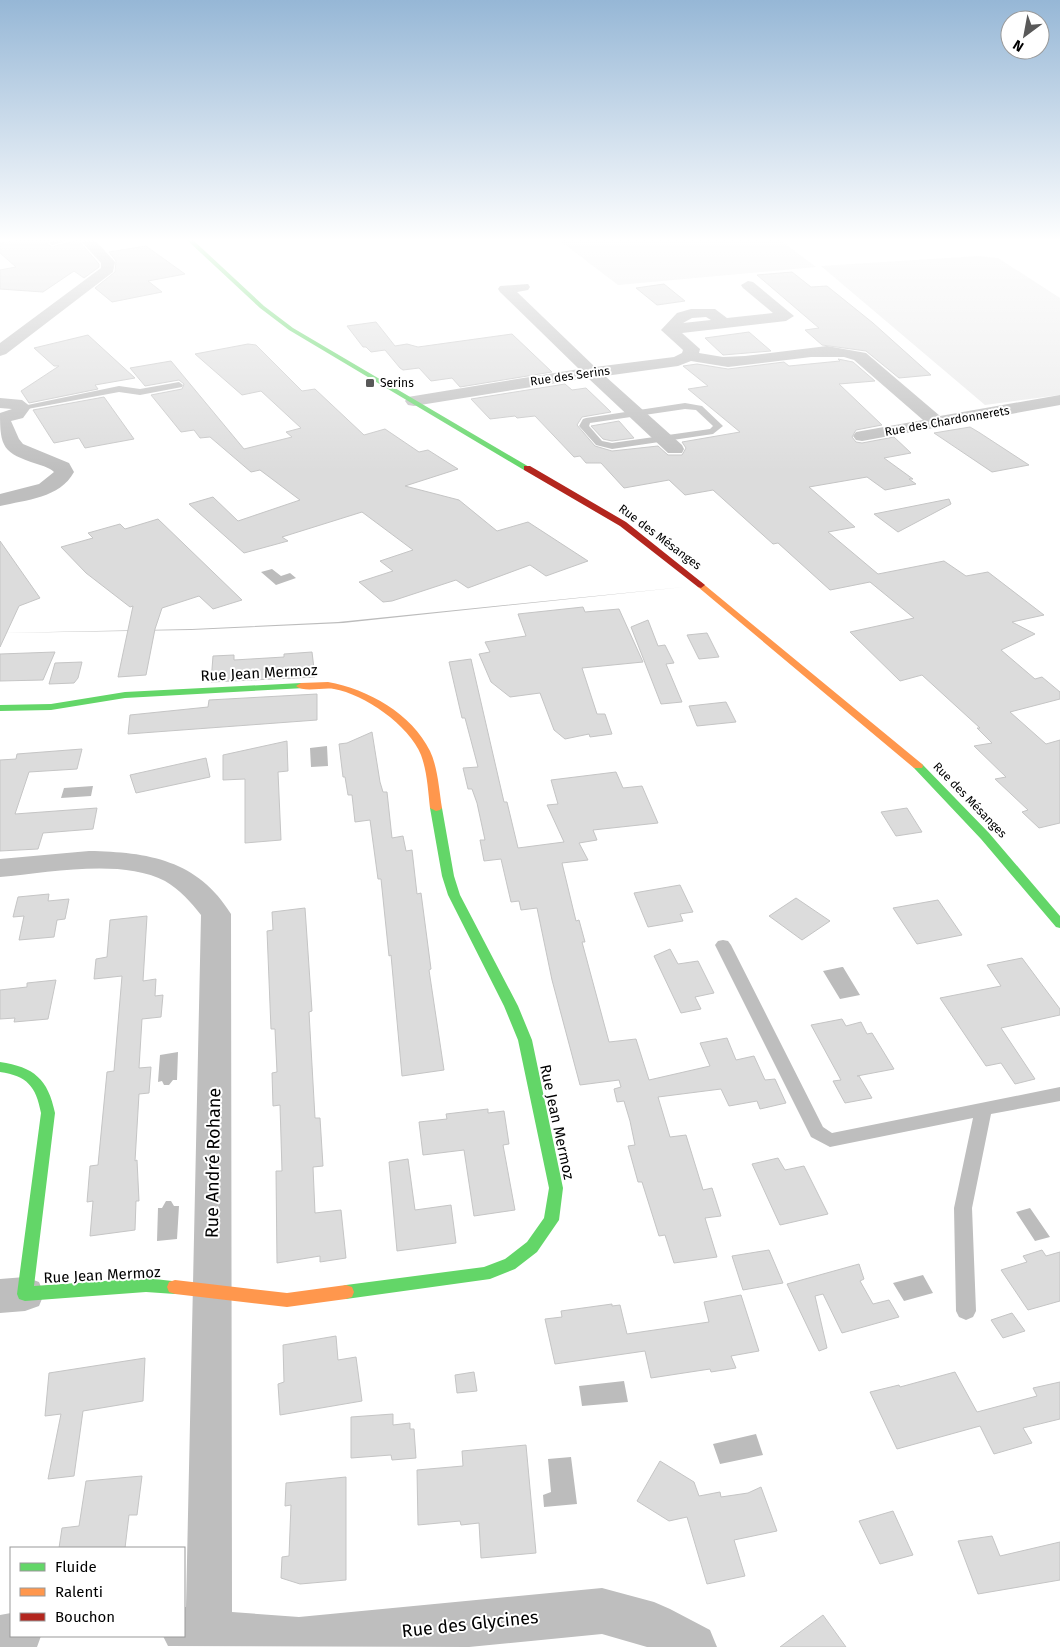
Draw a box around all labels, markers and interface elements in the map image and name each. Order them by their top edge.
north arrow [1000,10,1050,60]
text: N [1010,36,1027,55]
street label: Rue des Serins [529,363,611,389]
place label: Serins [380,376,414,390]
marker: Serins [364,377,376,389]
street label: Rue des Chardonnerets [884,403,1011,439]
street label: Rue des Mésanges [616,501,704,573]
street label: Rue Jean Mermoz [200,661,318,685]
street label: Rue des Mésanges [930,759,1010,841]
street label: Rue Jean Mermoz [536,1063,578,1182]
street label: Rue André Rohane [201,1088,225,1238]
street label: Rue Jean Mermoz [43,1263,161,1287]
legend [10,1547,185,1637]
text: Fluide [55,1558,97,1576]
text: Ralenti [55,1583,103,1601]
street label: Rue des Glycines [401,1606,539,1642]
text: Bouchon [55,1608,115,1626]

